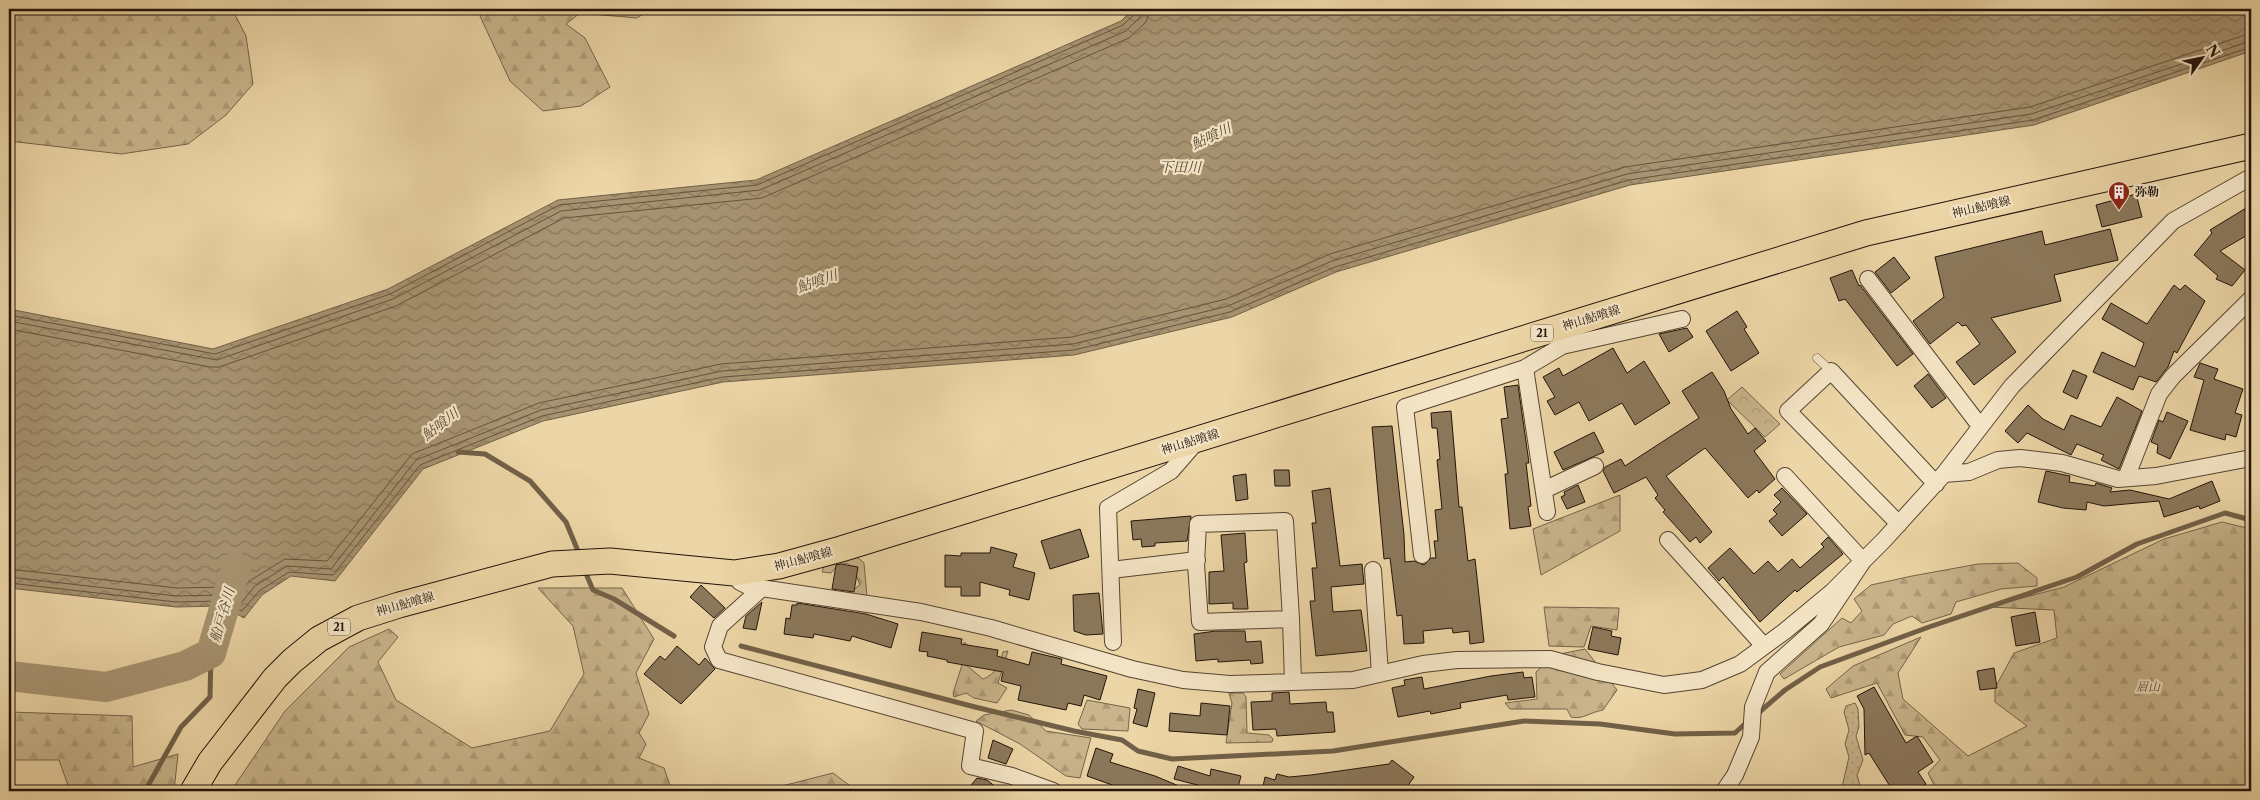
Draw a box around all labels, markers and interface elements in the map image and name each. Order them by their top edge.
north arrow [2178,32,2228,82]
text: N [2202,41,2224,61]
water label: 鮎喰川 [1188,118,1236,153]
water label: 下田川 [1159,158,1203,176]
building icon: 弥勒 [2107,180,2131,211]
place label: 弥勒 [2135,184,2159,199]
street label: 神山鮎喰線 [1950,192,2012,221]
water label: 鮎喰川 [794,265,842,296]
street label: 神山鮎喰線 [1560,302,1622,333]
road number: 21 [1531,324,1553,342]
water label: 鮎喰川 [418,403,464,444]
street label: 神山鮎喰線 [1159,426,1221,457]
street label: 神山鮎喰線 [772,544,834,574]
water label: 船戸谷川 [206,584,239,644]
street label: 神山鮎喰線 [374,588,436,619]
road number: 21 [328,618,350,636]
park label: 眉山 [2136,679,2161,694]

